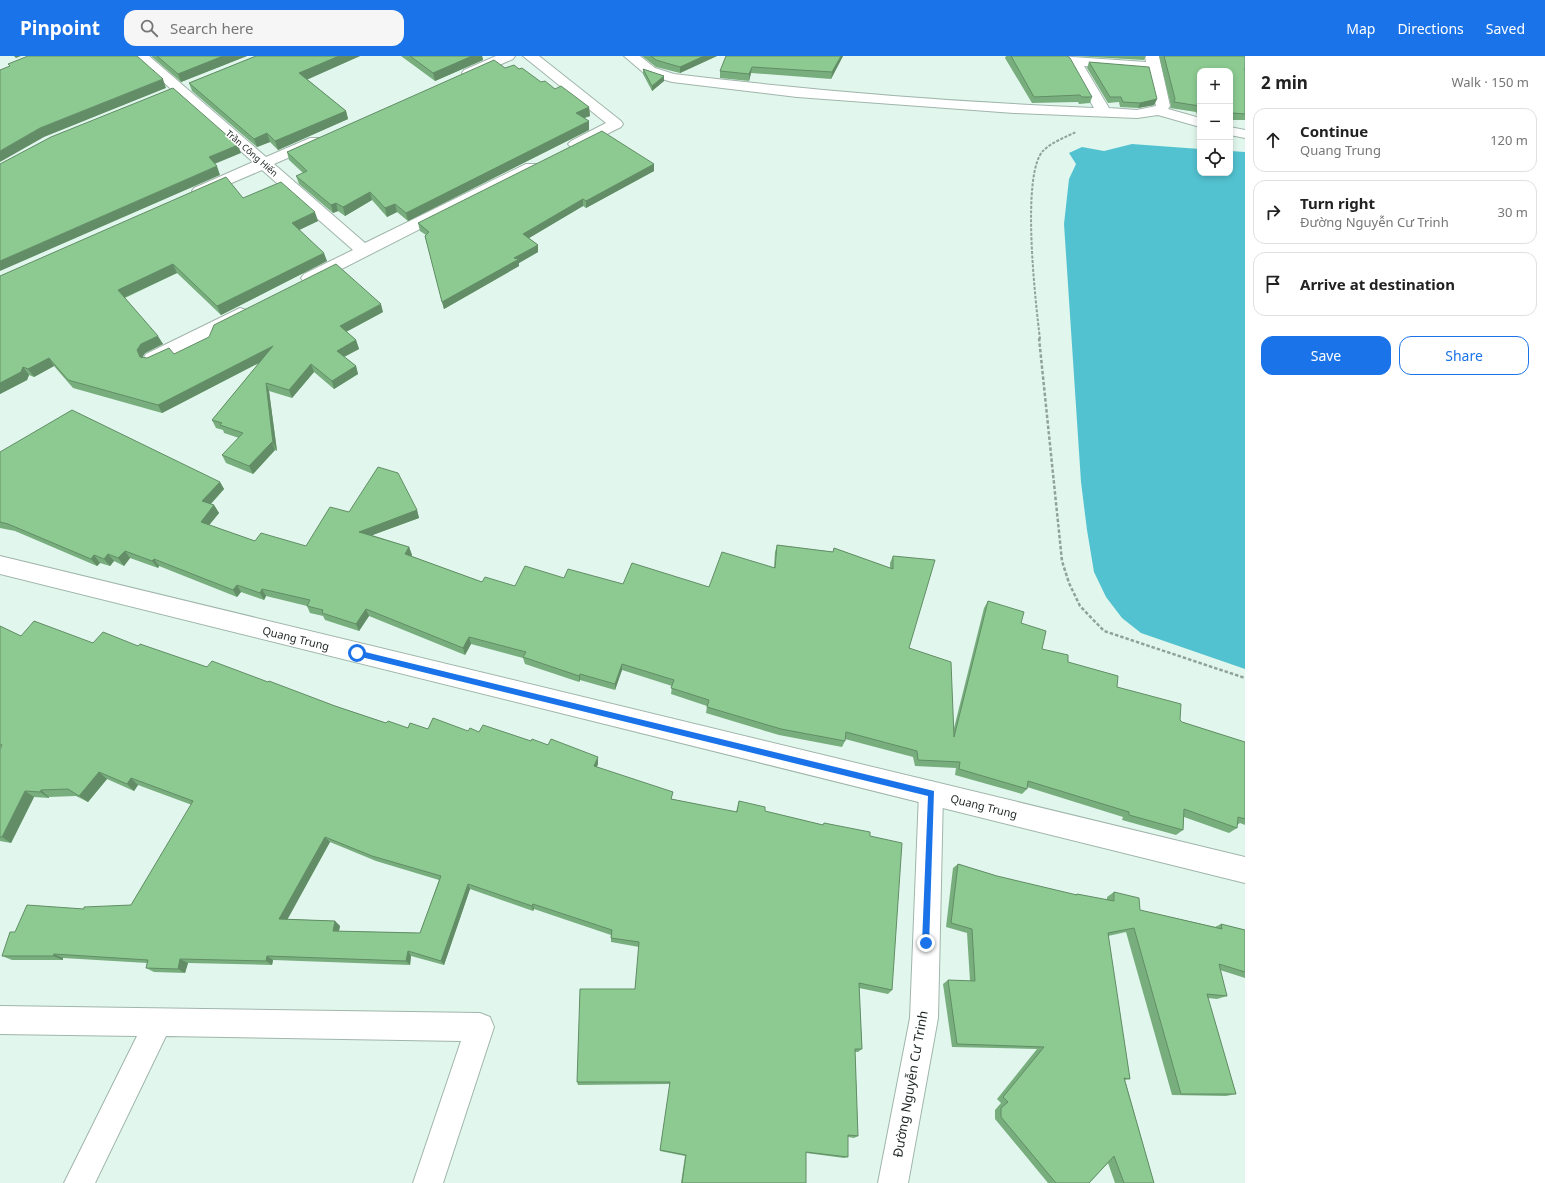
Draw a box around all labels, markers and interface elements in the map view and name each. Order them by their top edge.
search box [124,10,404,46]
text: Pinpoint [20,15,100,41]
icon: search [138,17,160,39]
text: Search here [170,18,253,38]
text: Map [1346,19,1375,38]
text: Directions [1397,19,1464,38]
text: Saved [1486,19,1525,38]
map controls [1197,68,1233,176]
button: + [1197,68,1233,104]
text: 2 min [1261,71,1308,94]
text: Walk · 150 m [1451,73,1529,91]
button: − [1197,104,1233,140]
text: Continue [1300,121,1368,141]
street label: Trần Công Hiến [223,127,281,179]
icon: ahead [1262,129,1284,151]
text: 120 m [1490,131,1528,149]
button: locate [1197,140,1233,176]
text: Quang Trung [1300,141,1381,159]
text: Turn right [1300,193,1375,213]
icon: right [1262,201,1284,223]
text: 30 m [1498,203,1528,221]
text: Đường Nguyễn Cư Trinh [1300,213,1449,231]
icon: arrive [1262,273,1284,295]
text: Arrive at destination [1300,274,1455,294]
button: Save [1261,336,1391,375]
button: Share [1399,336,1529,375]
street label: Quang Trung [261,622,331,654]
route start [348,644,366,662]
street label: Quang Trung [949,790,1019,822]
route end [917,934,935,952]
street label: Đường Nguyễn Cư Trinh [888,1009,932,1159]

